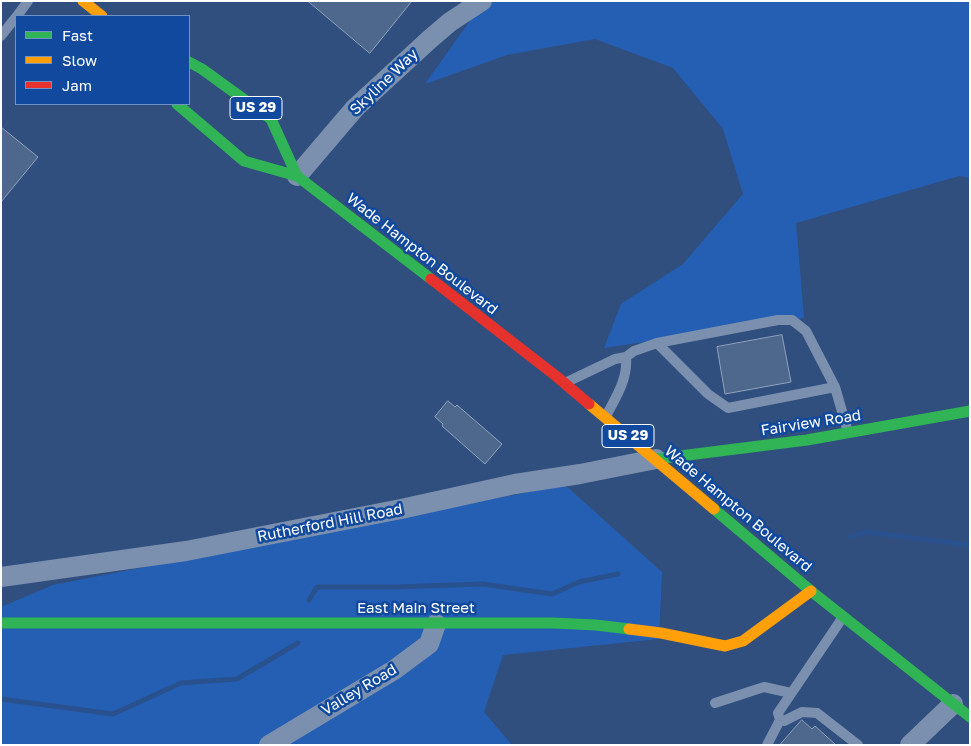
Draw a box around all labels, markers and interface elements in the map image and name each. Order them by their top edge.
legend [15,15,190,105]
text: Fast [62,26,93,44]
street label: Skyline Way [346,45,422,119]
text: Slow [62,51,97,69]
text: Jam [62,76,92,94]
road number: US 29 [230,96,282,120]
street label: Wade Hampton Boulevard [343,189,501,319]
street label: Fairview Road [760,406,862,440]
road number: US 29 [602,424,654,448]
street label: Wade Hampton Boulevard [661,442,815,576]
street label: Rutherford Hill Road [256,500,404,546]
street label: East Main Street [357,599,475,617]
street label: Valley Road [318,661,400,719]

